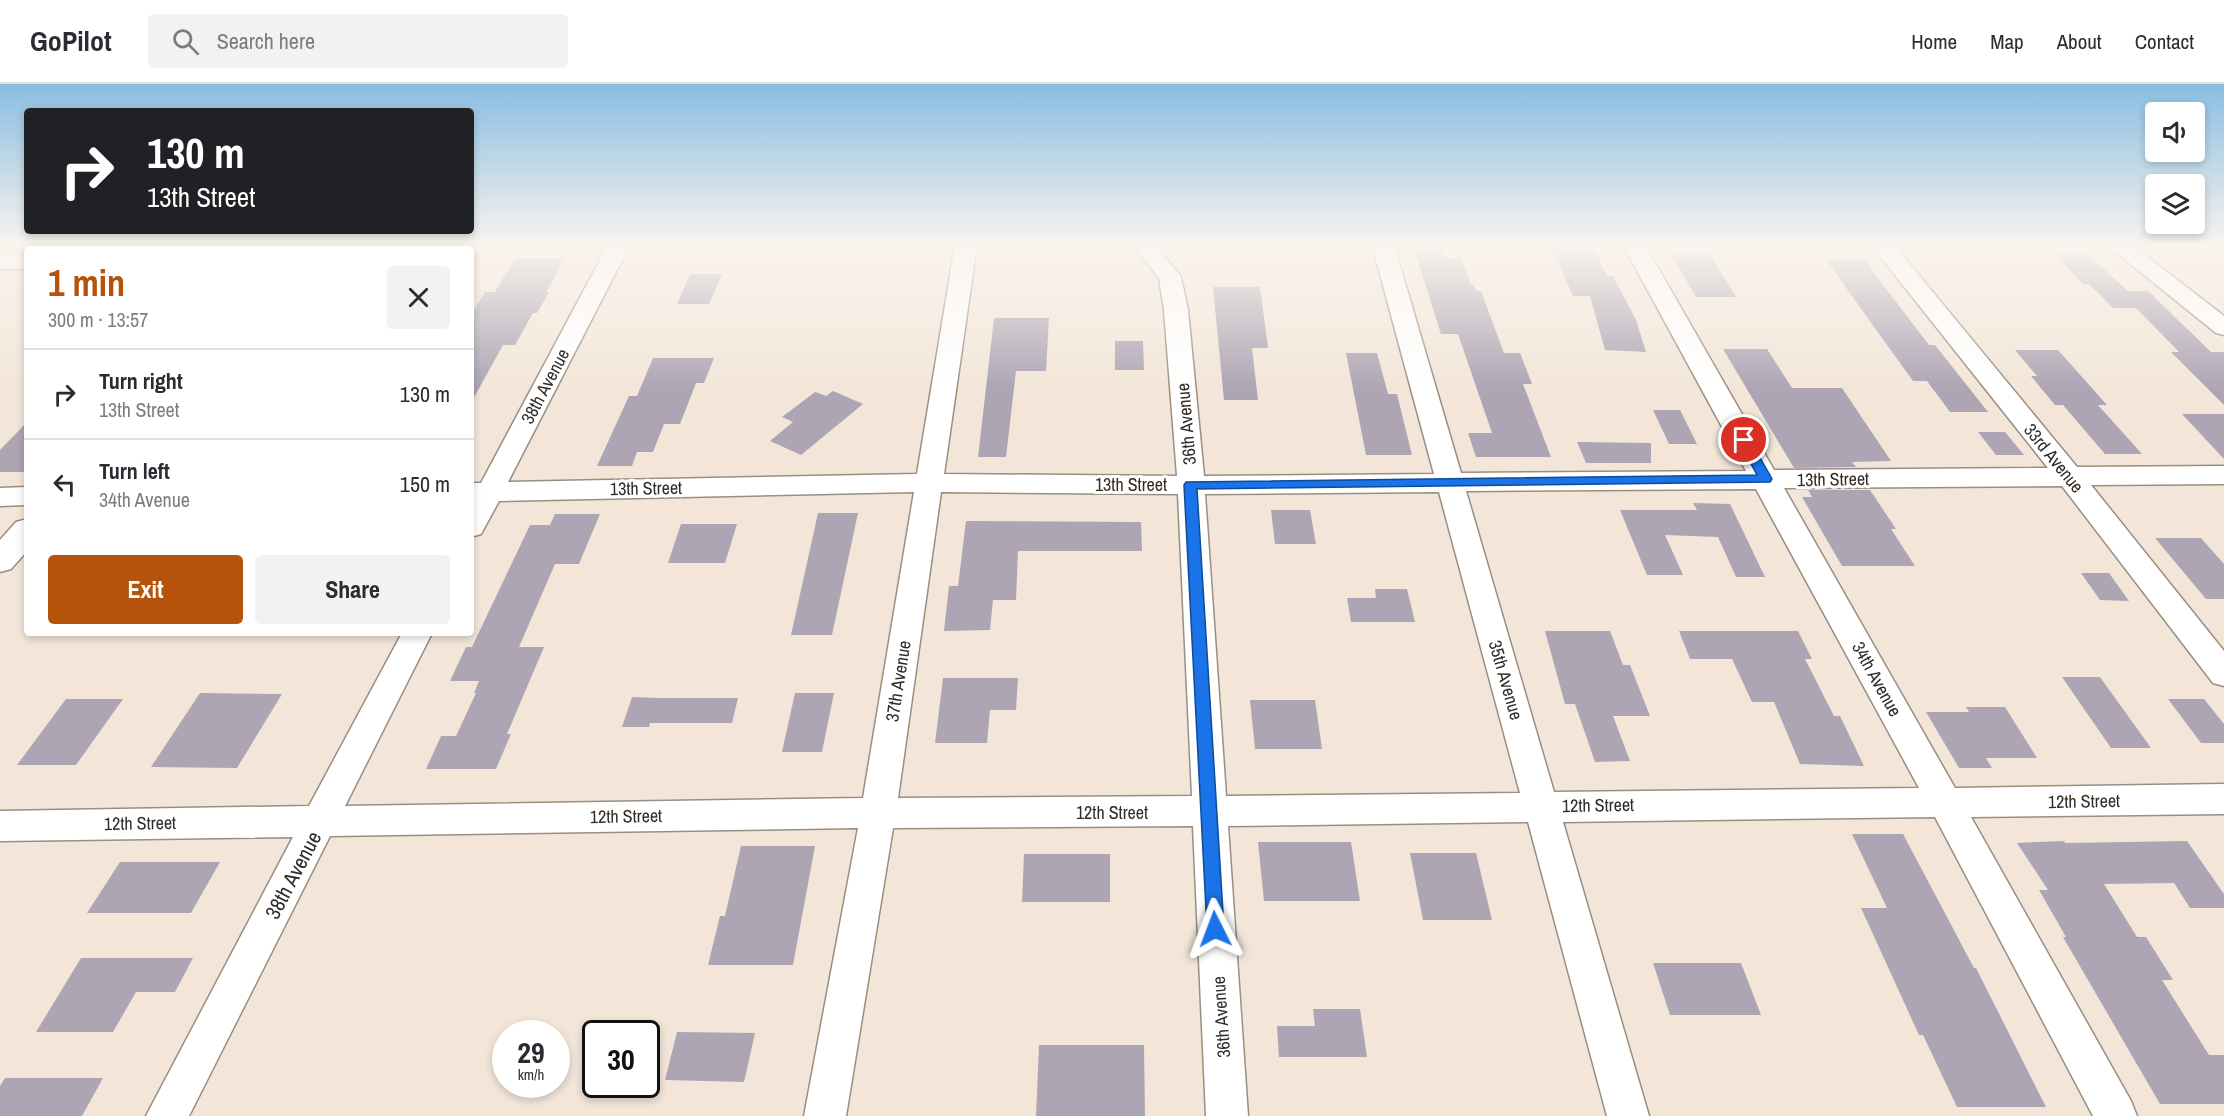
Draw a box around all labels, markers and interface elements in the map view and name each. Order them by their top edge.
search box [148,14,568,68]
text: GoPilot [30,22,112,60]
icon: search [169,25,202,58]
text: Search here [217,26,315,56]
text: Home [1911,27,1957,56]
text: Map [1990,27,2024,56]
text: About [2057,27,2102,56]
text: Contact [2135,27,2194,56]
map controls [2145,102,2205,234]
button: sound [2145,102,2205,162]
text: 130 m [147,125,245,181]
icon: right [48,132,126,210]
button: layers [2145,174,2205,234]
text: 13th Street [147,179,255,215]
text: 1 min [48,259,125,307]
button: close [387,266,450,329]
text: 300 m · 13:57 [48,306,148,333]
street label: 38th Avenue [515,344,575,428]
text: Turn right [99,366,183,396]
icon: right [48,378,81,411]
text: 130 m [400,379,450,409]
street label: 36th Avenue [1170,382,1202,466]
text: 13th Street [99,396,179,423]
pin [1718,414,1769,465]
street label: 33rd Avenue [2018,418,2090,498]
icon: arrive [1727,423,1760,456]
text: Turn left [99,456,170,486]
street label: 13th Street [1797,466,1869,492]
icon: left [48,468,81,501]
text: 150 m [400,469,450,499]
street label: 13th Street [1095,472,1167,497]
street label: 13th Street [610,475,682,501]
text: 34th Avenue [99,486,190,513]
button: Exit [48,555,243,624]
button: Share [255,555,450,624]
street label: 35th Avenue [1483,637,1529,723]
street label: 34th Avenue [1846,637,1908,721]
street label: 37th Avenue [879,639,917,723]
street label: 12th Street [2048,788,2120,814]
street label: 12th Street [1562,792,1634,818]
street label: 12th Street [1076,800,1148,825]
street label: 12th Street [590,803,662,829]
street label: 12th Street [104,810,176,836]
street label: 38th Avenue [258,826,328,924]
position arrow [1183,897,1247,961]
street label: 36th Avenue [1206,975,1236,1059]
speed limit sign: 30 [582,1020,660,1098]
text: 29 [517,1032,545,1072]
text: km/h [518,1064,544,1085]

